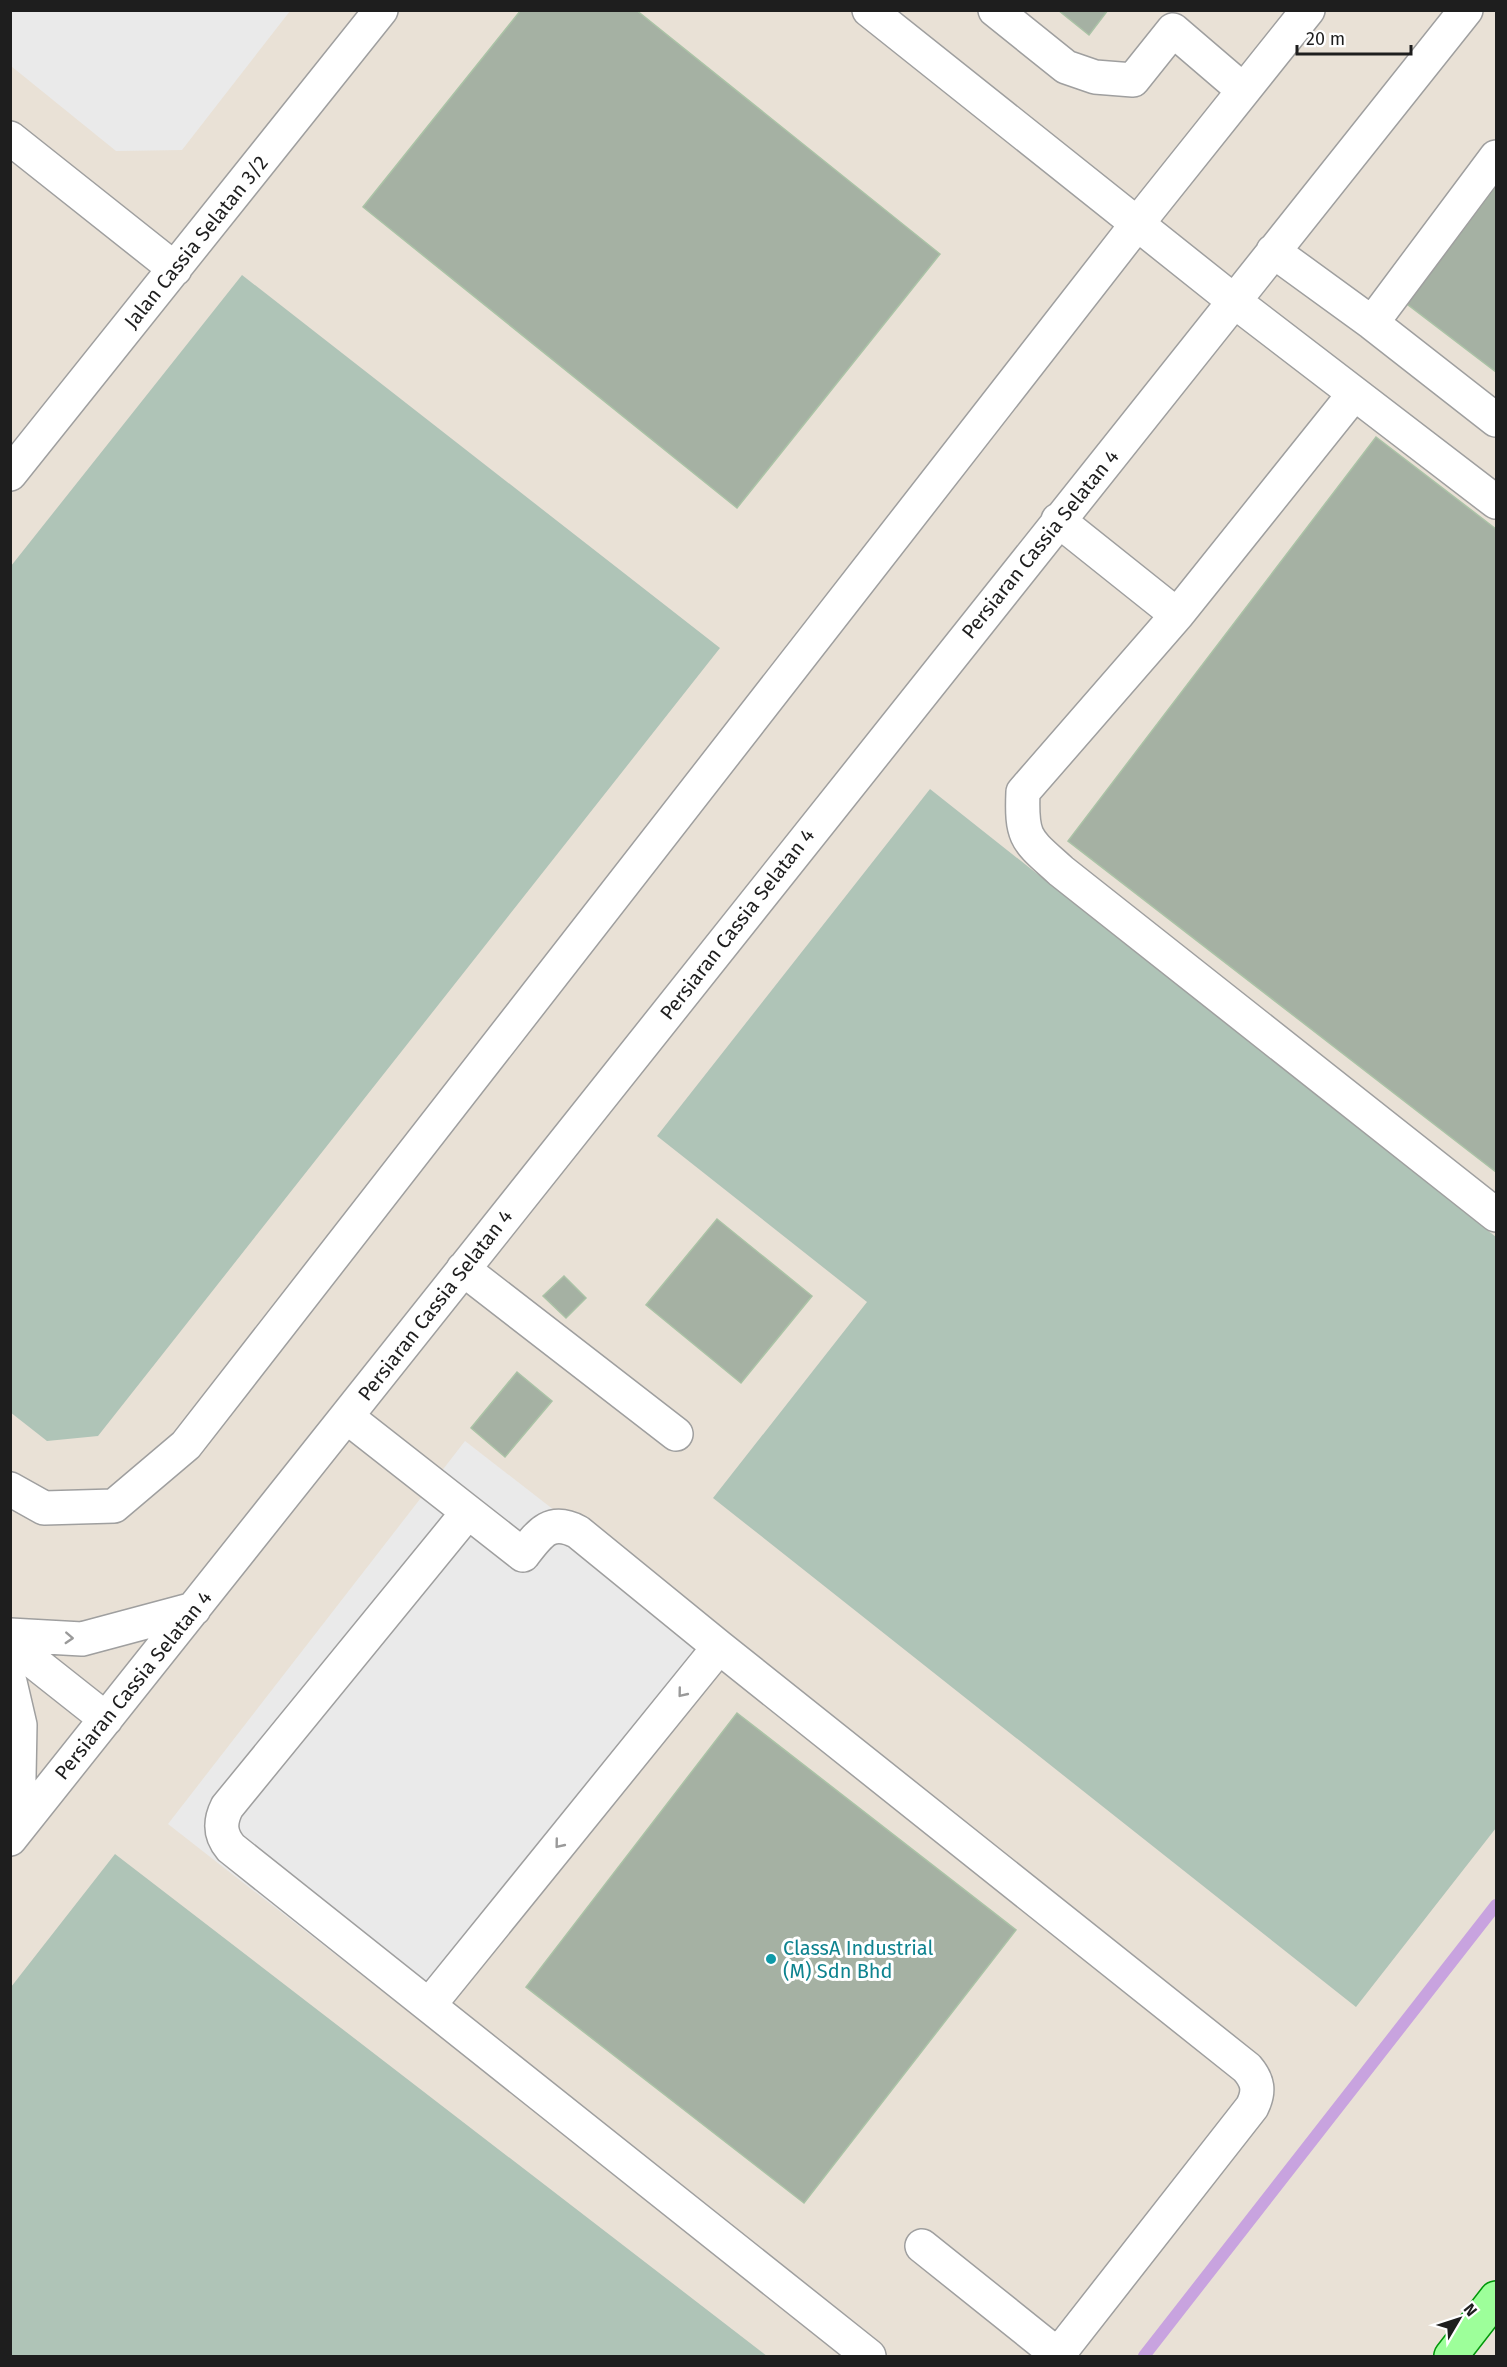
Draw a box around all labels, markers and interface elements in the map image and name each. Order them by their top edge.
scale bar [1297,18,1411,56]
text: 20 m [1306,28,1345,50]
street label: Jalan Cassia Selatan 3/2 [119,151,273,333]
street label: Persiaran Cassia Selatan 4 [956,444,1124,643]
street label: Persiaran Cassia Selatan 4 [655,823,819,1024]
street label: Persiaran Cassia Selatan 4 [353,1204,517,1405]
street label: Persiaran Cassia Selatan 4 [49,1585,217,1784]
one-way arrow [64,1632,73,1645]
one-way arrow [678,1686,689,1697]
one-way arrow [556,1838,567,1849]
place label: ClassA Industrial (M) Sdn Bhd [783,1936,933,1983]
marker: ClassA Industrial (M) Sdn Bhd [764,1952,778,1966]
north arrow [1429,2289,1489,2349]
text: N [1460,2300,1481,2320]

